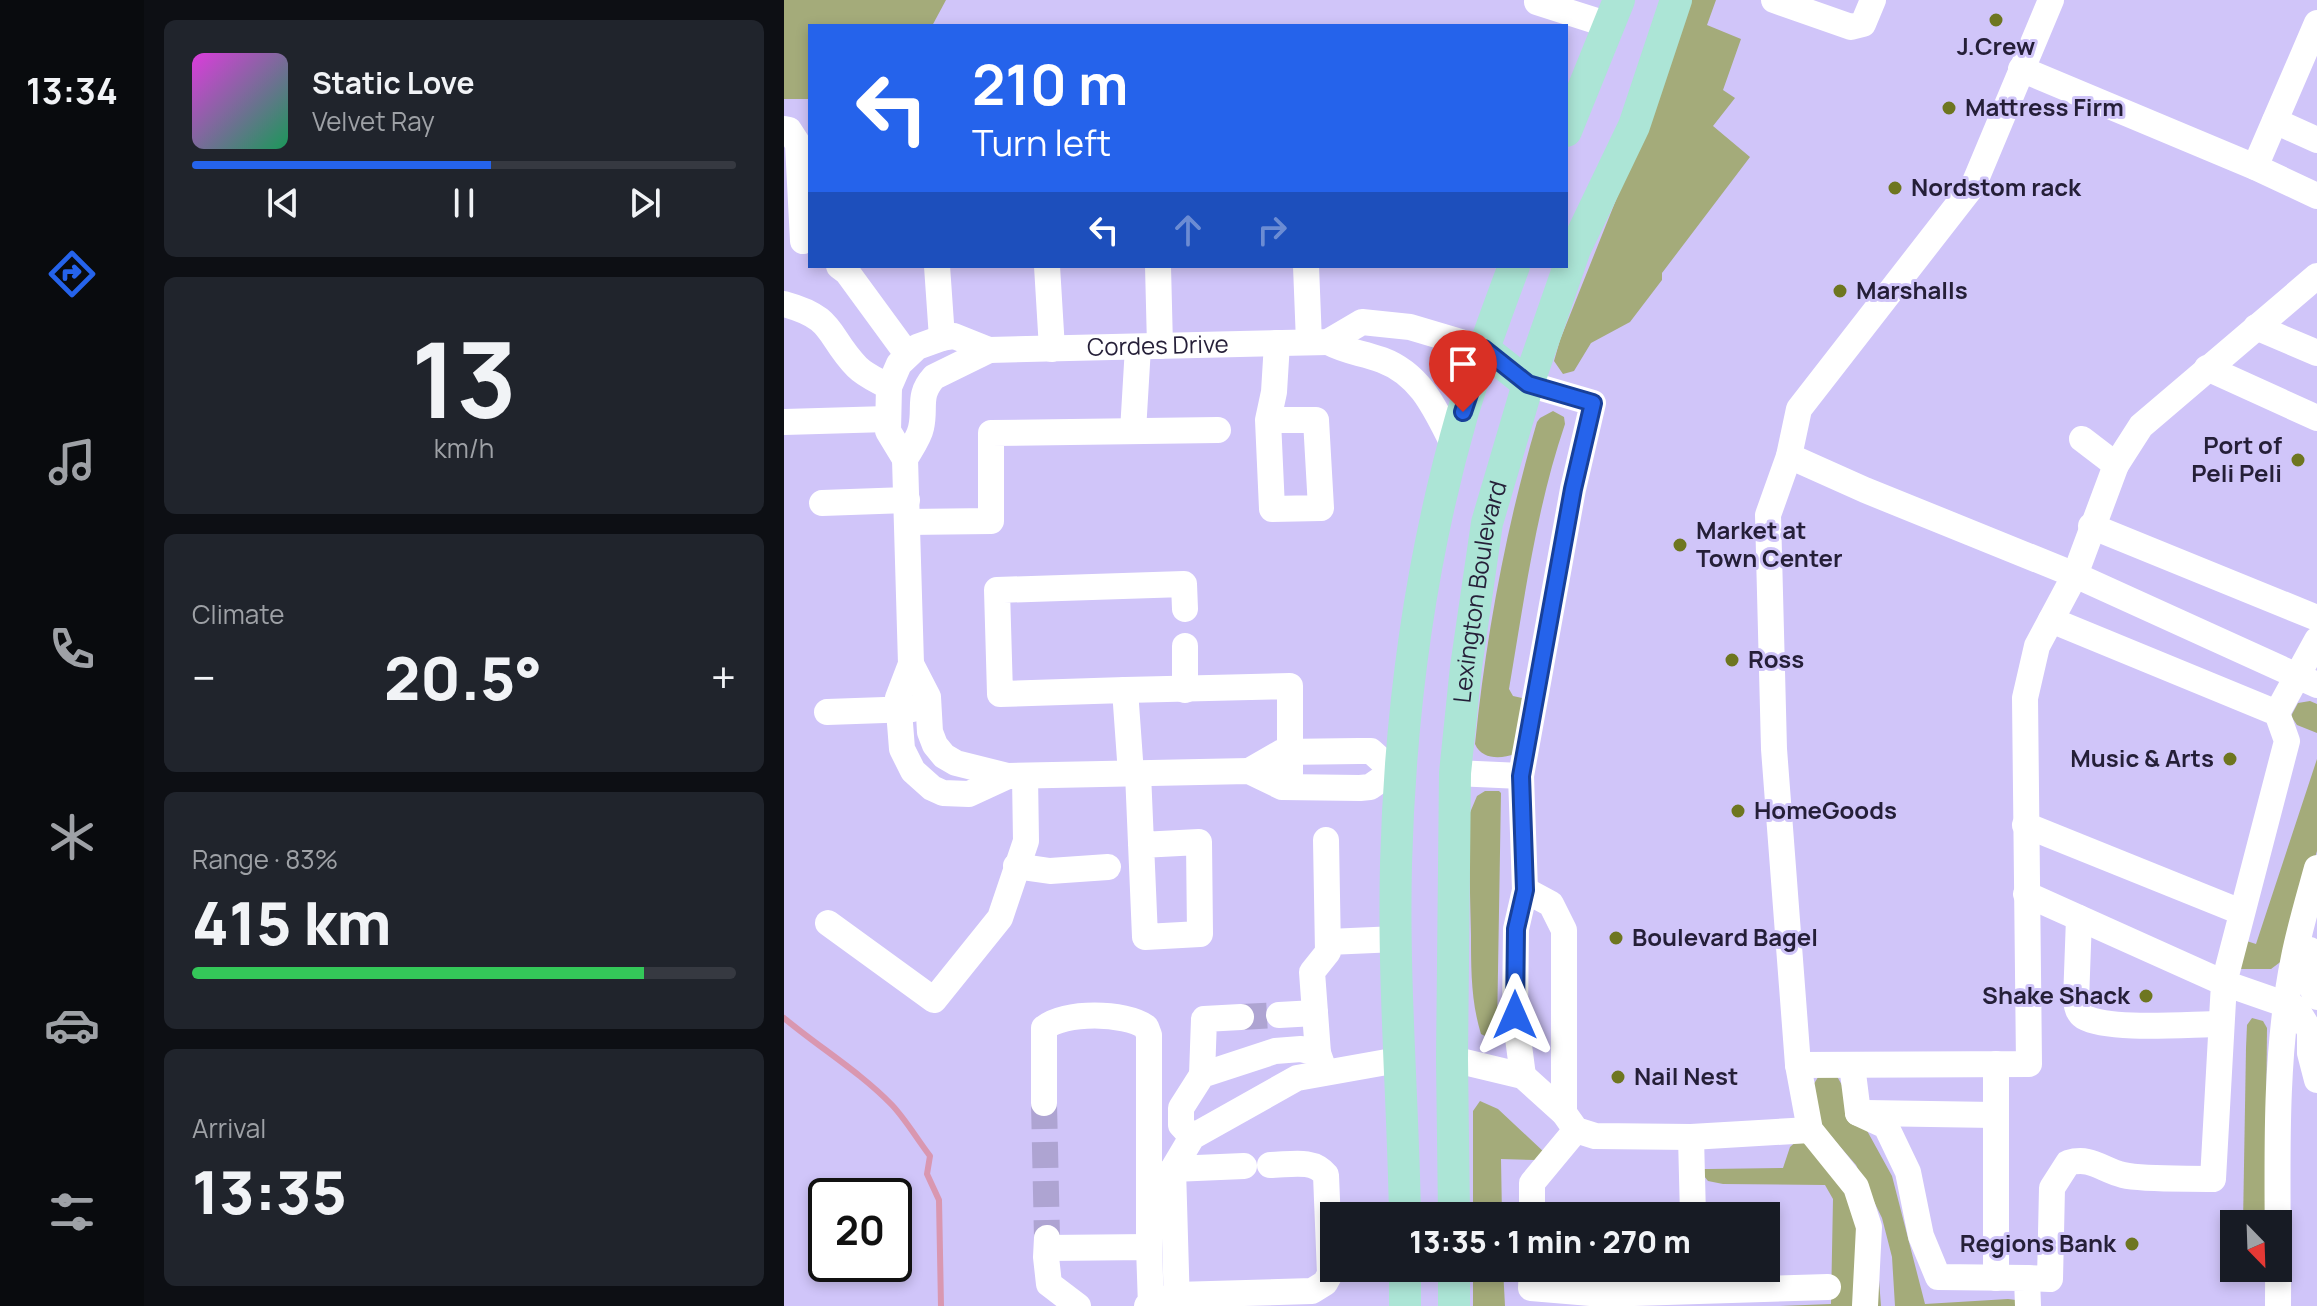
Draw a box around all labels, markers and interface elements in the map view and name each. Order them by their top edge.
marker: J.Crew [1987,11,2005,29]
place label: J.Crew [1957,29,2035,62]
text: 210 m [972,45,1128,122]
icon: left [840,56,944,160]
text: Static Love [312,62,475,103]
text: 13:34 [26,66,118,115]
place label: Mattress Firm [1965,90,2124,123]
marker: Mattress Firm [1940,99,1958,117]
text: Velvet Ray [312,103,435,139]
text: Turn left [972,118,1111,167]
place label: Nordstom rack [1911,170,2082,203]
marker: Nordstom rack [1886,179,1904,197]
icon: previous [261,181,305,225]
icon: pause [442,181,486,225]
icon: next [623,181,667,225]
icon: left [1082,208,1126,252]
icon: ahead [1166,208,1210,252]
icon: right [1250,208,1294,252]
icon: directions [44,246,100,302]
place label: Marshalls [1856,273,1968,306]
marker: Marshalls [1831,282,1849,300]
text: 13 [411,307,517,449]
street label: Cordes Drive [1087,326,1229,363]
pin [1429,330,1497,412]
icon: arrive [1441,342,1485,386]
place label: Port of Peli Peli [2191,428,2282,489]
text: km/h [434,430,494,466]
icon: music [44,434,100,490]
marker: Port of Peli Peli [2289,451,2307,469]
street label: Lexington Boulevard [1444,476,1514,704]
place label: Market at Town Center [1696,513,1843,574]
marker: Market at Town Center [1671,536,1689,554]
text: Climate [192,596,284,632]
icon: phone [44,621,100,677]
text: 20.5° [384,636,542,718]
place label: Ross [1748,642,1804,675]
text: − [192,647,216,707]
text: + [711,647,736,707]
marker: Ross [1723,651,1741,669]
place label: Music & Arts [2070,741,2214,774]
marker: Music & Arts [2221,750,2239,768]
place label: HomeGoods [1754,793,1897,826]
marker: HomeGoods [1729,802,1747,820]
icon: climate [44,809,100,865]
text: Range · 83% [192,841,338,877]
text: 415 km [192,881,392,963]
place label: Boulevard Bagel [1632,920,1818,953]
marker: Boulevard Bagel [1607,929,1625,947]
position arrow [1473,973,1557,1057]
place label: Shake Shack [1982,978,2131,1011]
marker: Shake Shack [2137,987,2155,1005]
icon: car [44,997,100,1053]
place label: Nail Nest [1634,1059,1738,1092]
marker: Nail Nest [1609,1068,1627,1086]
text: Arrival [192,1110,266,1146]
text: 13:35 [192,1150,347,1232]
speed limit sign: 20 [808,1178,912,1282]
icon: filters [44,1184,100,1240]
north arrow [2220,1210,2292,1282]
map controls [2220,1210,2292,1282]
text: 13:35 · 1 min · 270 m [1409,1221,1691,1262]
place label: Regions Bank [1960,1226,2117,1259]
marker: Regions Bank [2123,1235,2141,1253]

